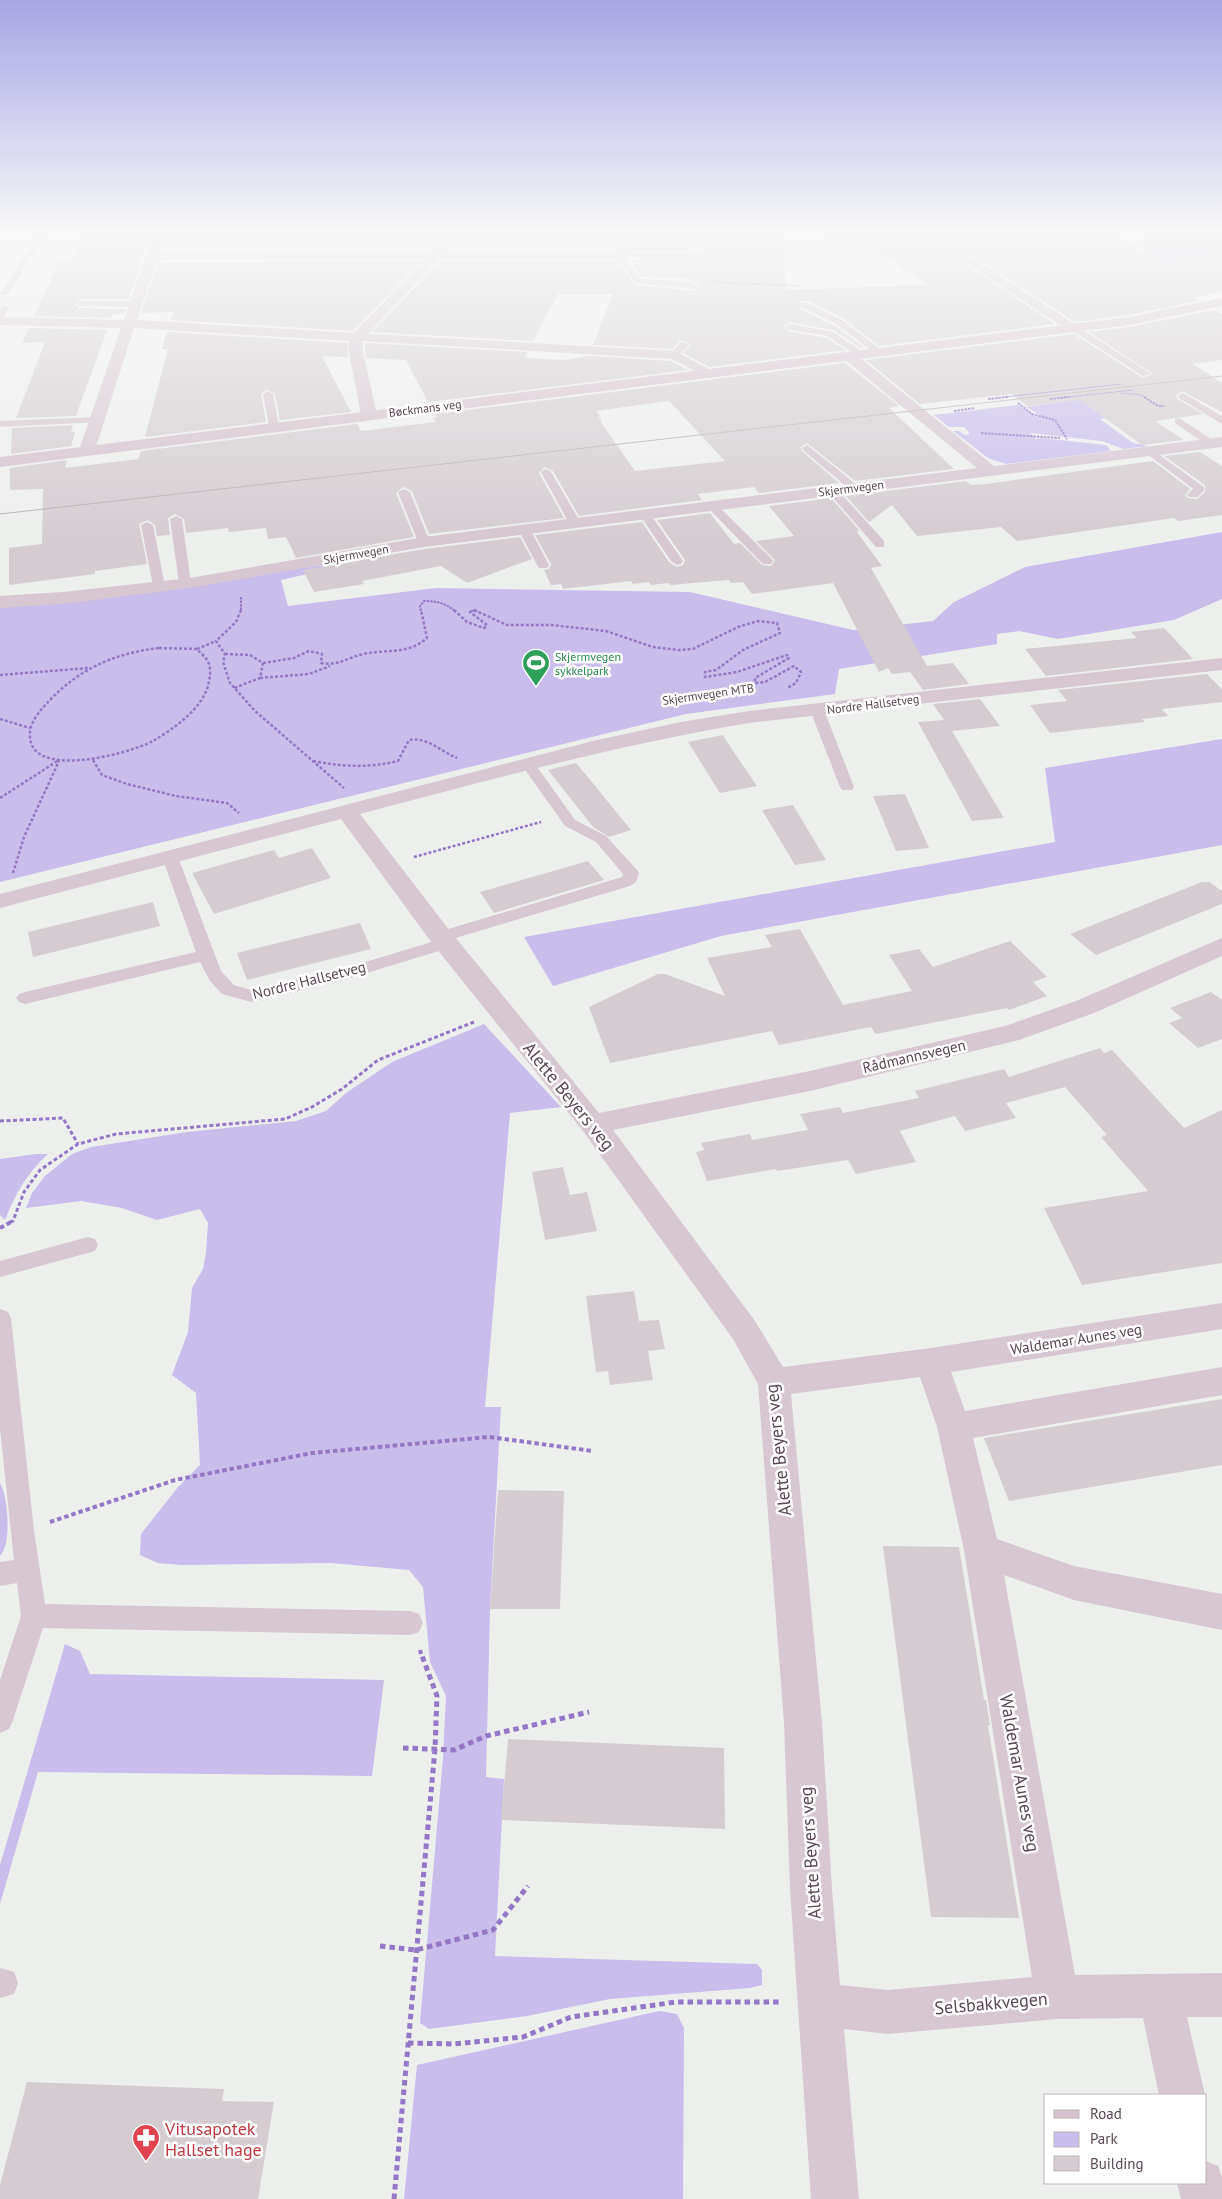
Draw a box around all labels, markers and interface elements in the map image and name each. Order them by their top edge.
street label: Bøckmans veg [388,396,462,420]
street label: Skjermvegen [817,477,885,499]
street label: Skjermvegen [322,541,390,567]
sports icon: Skjermvegen sykkelpark [521,648,551,687]
place label: Skjermvegen sykkelpark [555,649,621,678]
street label: Skjermvegen MTB [661,680,755,708]
street label: Nordre Hallsetveg [826,691,920,717]
street label: Nordre Hallsetveg [250,957,368,1003]
street label: Rådmannsvegen [861,1035,967,1077]
street label: Alette Beyers veg [518,1037,620,1155]
street label: Waldemar Aunes veg [1009,1319,1143,1359]
street label: Alette Beyers veg [760,1383,796,1517]
street label: Waldemar Aunes veg [995,1692,1045,1854]
street label: Alette Beyers veg [794,1786,826,1920]
street label: Selsbakkvegen [934,1987,1048,2019]
legend [1044,2094,1207,2184]
text: Road [1090,2104,1122,2123]
place label: Vitusapotek Hallset hage [164,2117,262,2161]
pharmacy icon: Vitusapotek Hallset hage [131,2123,161,2162]
text: Park [1090,2129,1118,2148]
text: Building [1090,2154,1144,2173]

